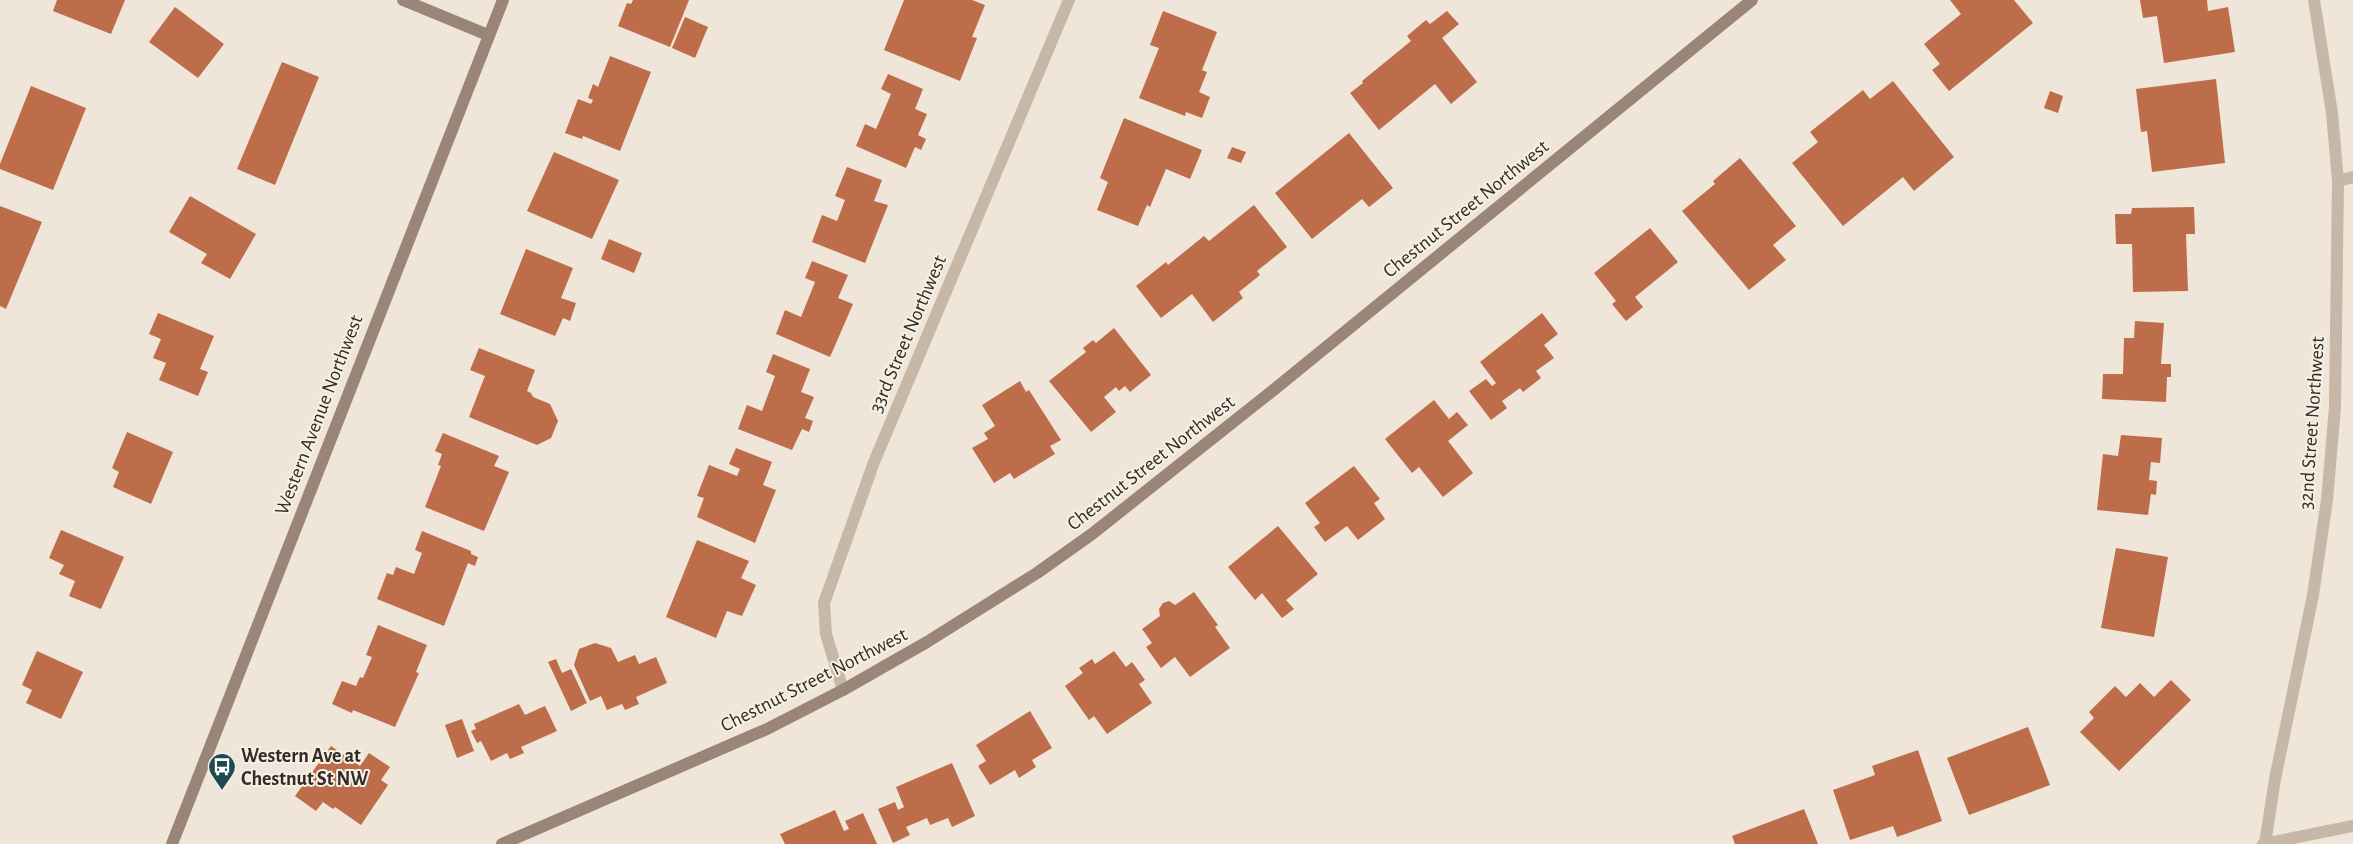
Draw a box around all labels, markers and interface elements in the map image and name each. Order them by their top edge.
street label: Chestnut Street Northwest [1380,136,1553,282]
street label: 33rd Street Northwest [866,252,950,416]
street label: Western Avenue Northwest [272,312,367,518]
street label: 32nd Street Northwest [2296,335,2328,510]
street label: Chestnut Street Northwest [1064,391,1239,534]
street label: Chestnut Street Northwest [718,624,911,736]
place label: Western Ave at Chestnut St NW [241,746,368,789]
bus stop icon: Western Ave at Chestnut St NW [207,752,237,791]

